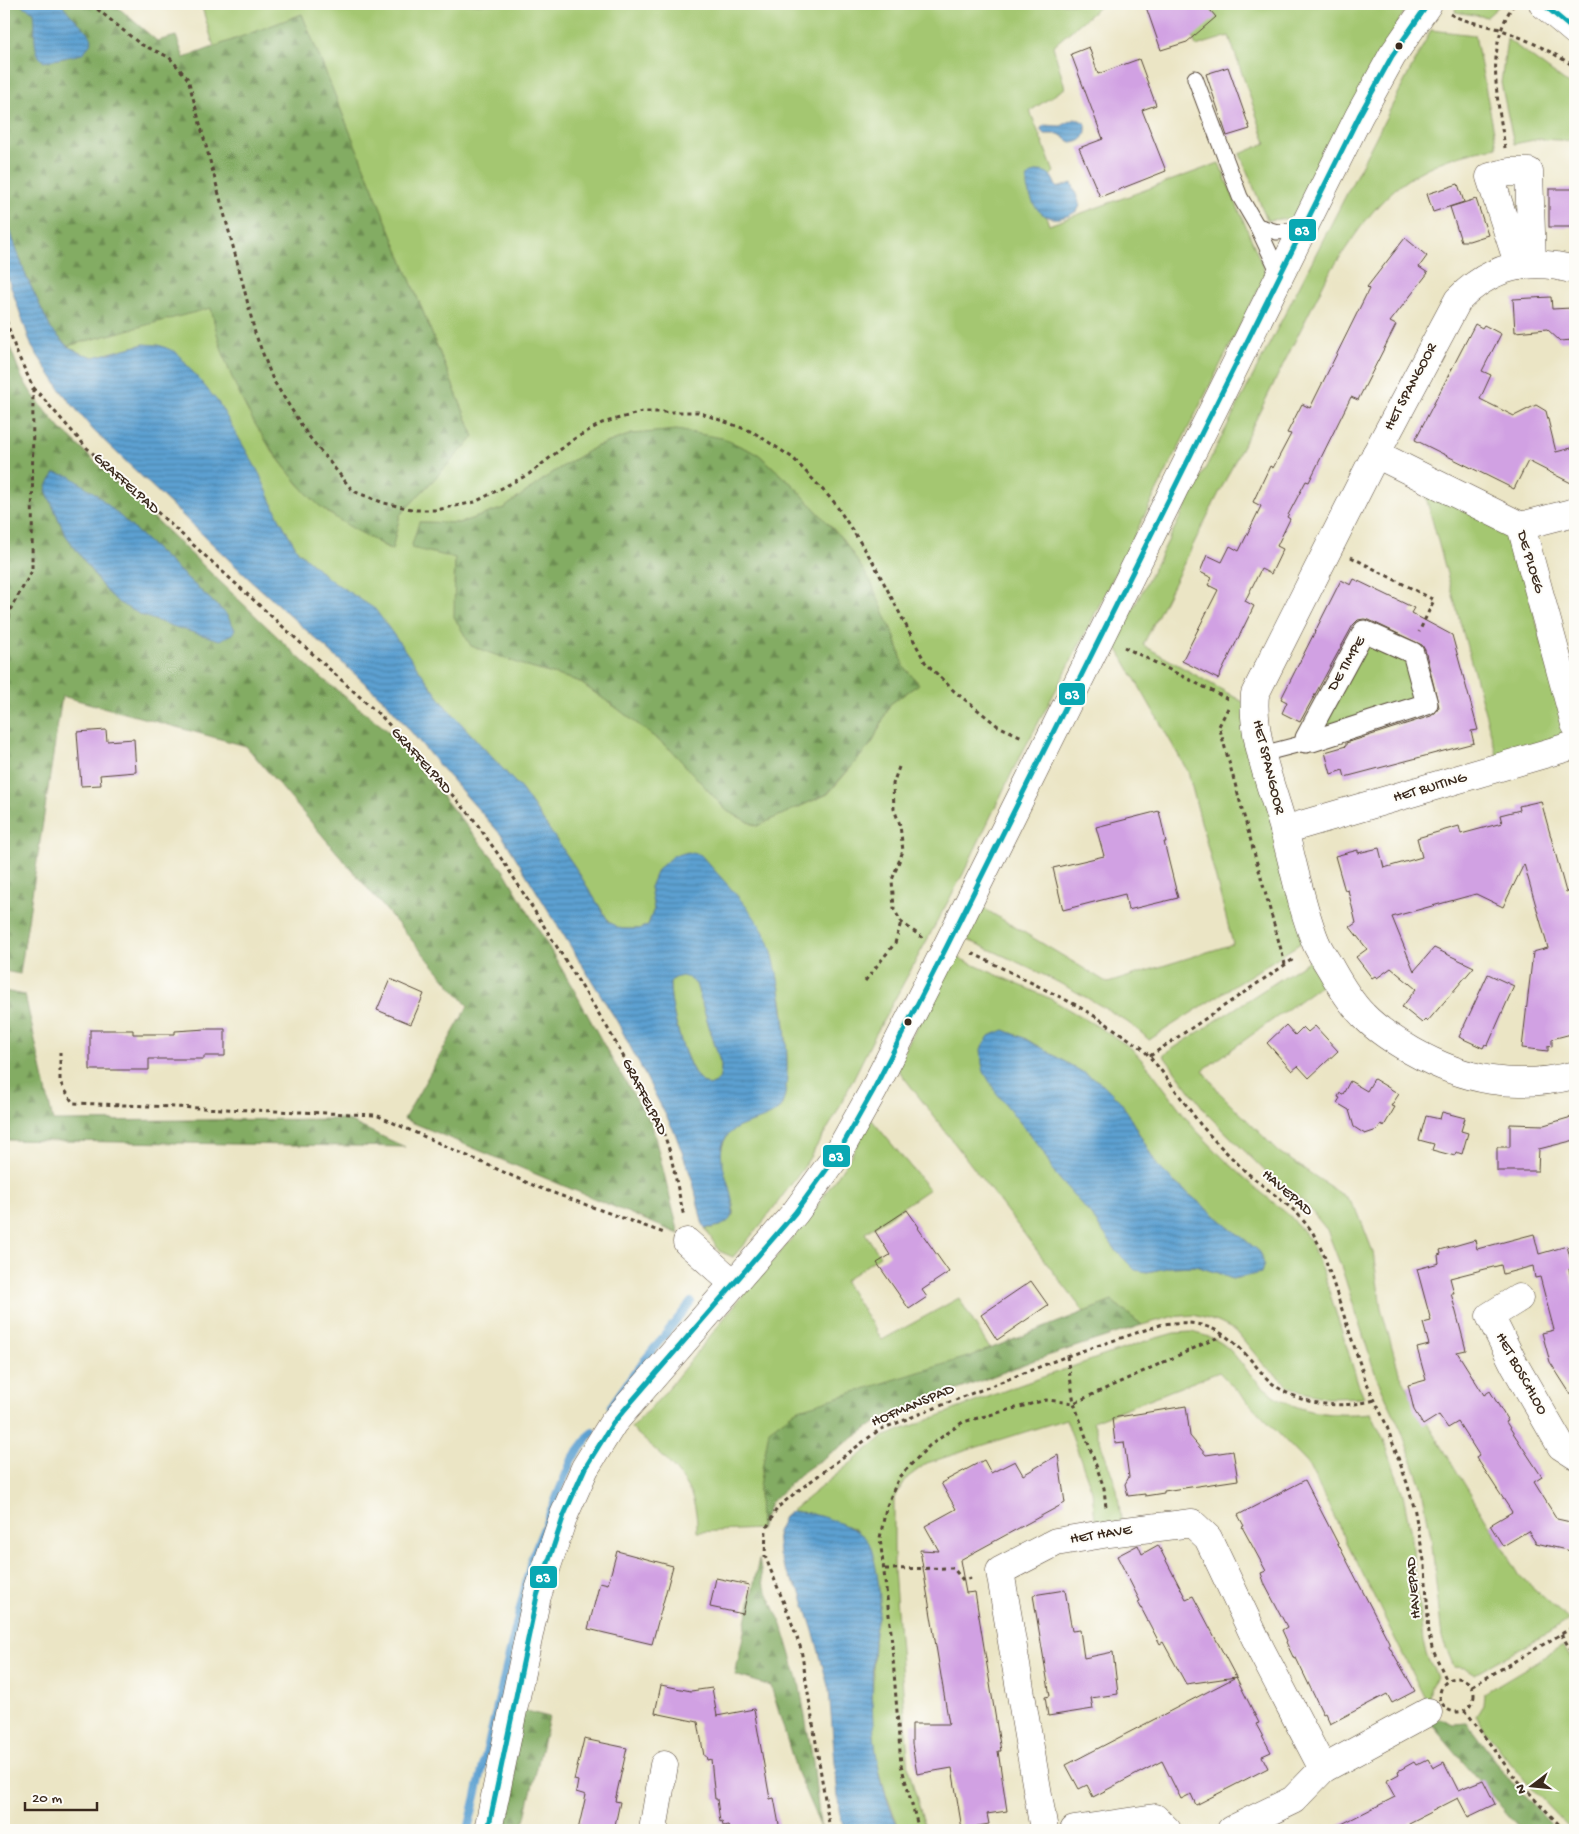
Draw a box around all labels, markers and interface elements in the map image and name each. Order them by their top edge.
unlabelled marker [1394,41,1404,51]
line badge: 83 [1288,218,1317,242]
text: 83 [1295,224,1309,241]
street label: HET SPANGOOR [1380,339,1442,434]
street label: GRAFFELPAD [89,449,163,519]
street label: DE PLOEG [1512,528,1548,596]
street label: DE TIMPE [1324,633,1370,695]
line badge: 83 [1058,682,1086,706]
text: 83 [1065,688,1079,705]
street label: HET SPANGOOR [1248,718,1289,817]
street label: GRAFFELPAD [386,724,456,798]
street label: HET BUITING [1391,769,1469,807]
unlabelled marker [903,1017,913,1027]
street label: GRAFFELPAD [617,1056,671,1138]
line badge: 83 [822,1144,851,1168]
text: 83 [829,1150,843,1167]
street label: HAVEPAD [1258,1166,1316,1220]
street label: HET BOSCHLOO [1491,1330,1551,1418]
street label: HOFMANSPAD [869,1380,957,1432]
street label: HET HAVE [1069,1521,1134,1549]
street label: HAVEPAD [1402,1556,1426,1620]
line badge: 83 [529,1565,558,1589]
text: 83 [536,1571,550,1588]
north arrow [1506,1762,1556,1812]
scale bar [25,1779,98,1811]
text: N [1512,1782,1531,1796]
text: 20 m [32,1790,62,1808]

